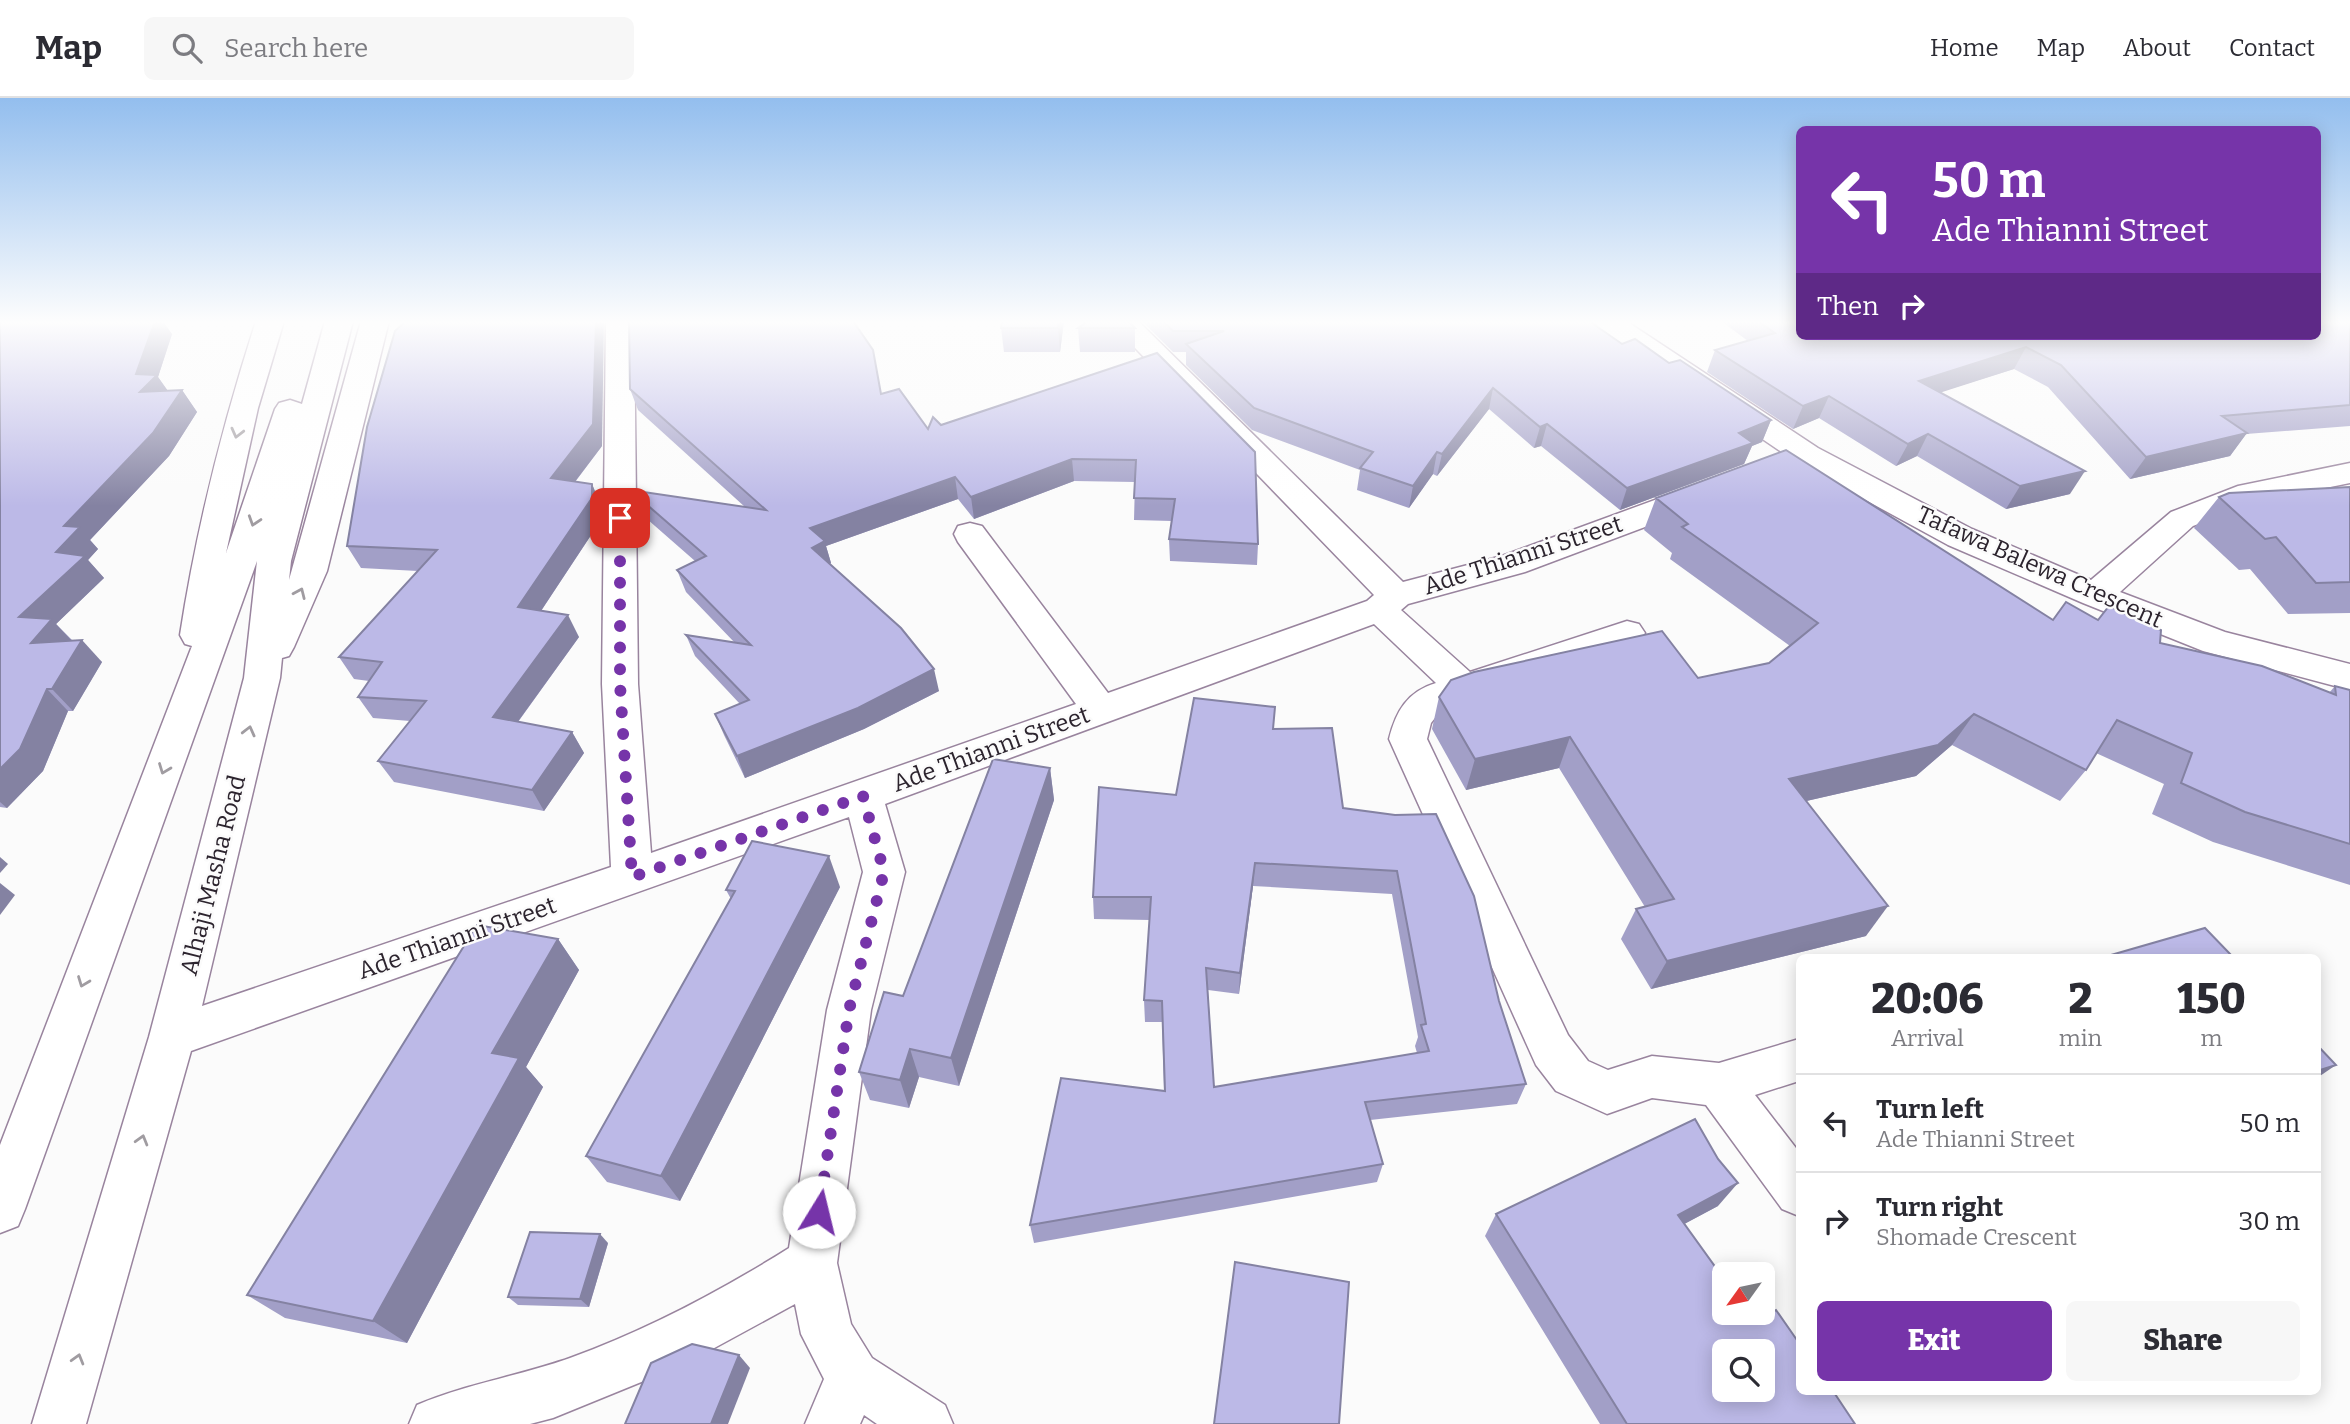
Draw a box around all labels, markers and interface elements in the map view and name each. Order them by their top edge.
search box [144,17,634,80]
text: Map [35,28,102,68]
icon: search [168,29,206,67]
text: Search here [224,33,368,64]
text: Home [1930,34,1999,62]
text: Map [2037,34,2085,62]
text: About [2123,34,2191,62]
text: Contact [2229,34,2315,62]
text: 50 m [1932,151,2045,210]
icon: left [1817,154,1908,245]
text: Ade Thianni Street [1932,211,2209,249]
icon: right [1893,287,1931,325]
text: Then [1817,291,1879,322]
one-way arrow [231,427,245,439]
pin [590,488,650,548]
icon: arrive [601,499,639,537]
street label: Tafawa Balewa Crescent [1913,500,2167,634]
street label: Ade Thianni Street [1420,510,1626,600]
one-way arrow [248,514,262,526]
one-way arrow [292,588,306,601]
street label: Ade Thianni Street [889,700,1094,798]
one-way arrow [241,725,255,737]
one-way arrow [158,763,172,775]
street label: Alhaji Masha Road [175,772,251,978]
street label: Ade Thianni Street [354,891,560,985]
text: 20:06 [1871,974,1983,1024]
text: 2 [2068,974,2092,1024]
text: 150 [2177,974,2246,1024]
one-way arrow [77,975,91,987]
text: Arrival [1891,1024,1964,1052]
text: min [2059,1024,2102,1052]
text: m [2201,1024,2223,1052]
text: Turn left [1876,1094,1984,1125]
icon: left [1817,1104,1855,1142]
text: 50 m [2239,1108,2300,1139]
text: Ade Thianni Street [1876,1125,2075,1153]
one-way arrow [133,1134,148,1146]
position arrow [782,1175,856,1249]
text: Turn right [1876,1192,2003,1223]
icon: right [1817,1202,1855,1240]
text: 30 m [2239,1206,2300,1237]
text: Shomade Crescent [1876,1223,2077,1251]
north arrow [1712,1262,1774,1325]
map controls [1712,1262,1775,1402]
button: Exit [1817,1301,2052,1381]
button: Share [2066,1301,2300,1381]
button: search [1712,1339,1775,1402]
one-way arrow [69,1353,84,1365]

